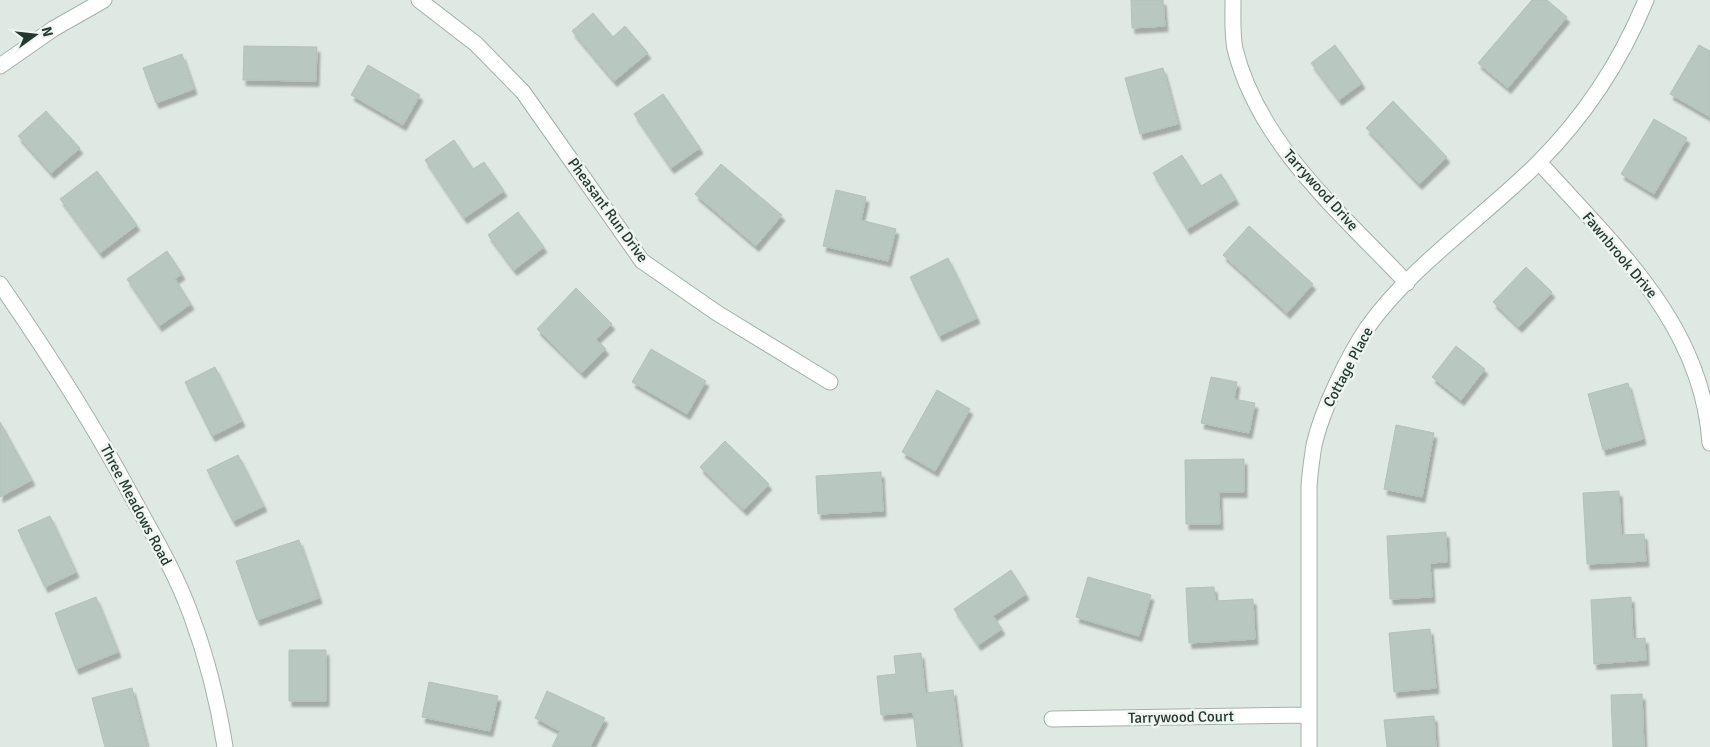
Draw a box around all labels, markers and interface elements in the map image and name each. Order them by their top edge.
north arrow [10,10,60,60]
text: N [38,25,57,39]
street label: Tarrywood Drive [1280,146,1362,234]
street label: Pheasant Run Drive [564,154,652,266]
street label: Fawnbrook Drive [1579,208,1661,302]
street label: Cottage Place [1319,324,1377,410]
street label: Three Meadows Road [96,441,176,569]
street label: Tarrywood Court [1128,707,1234,727]

